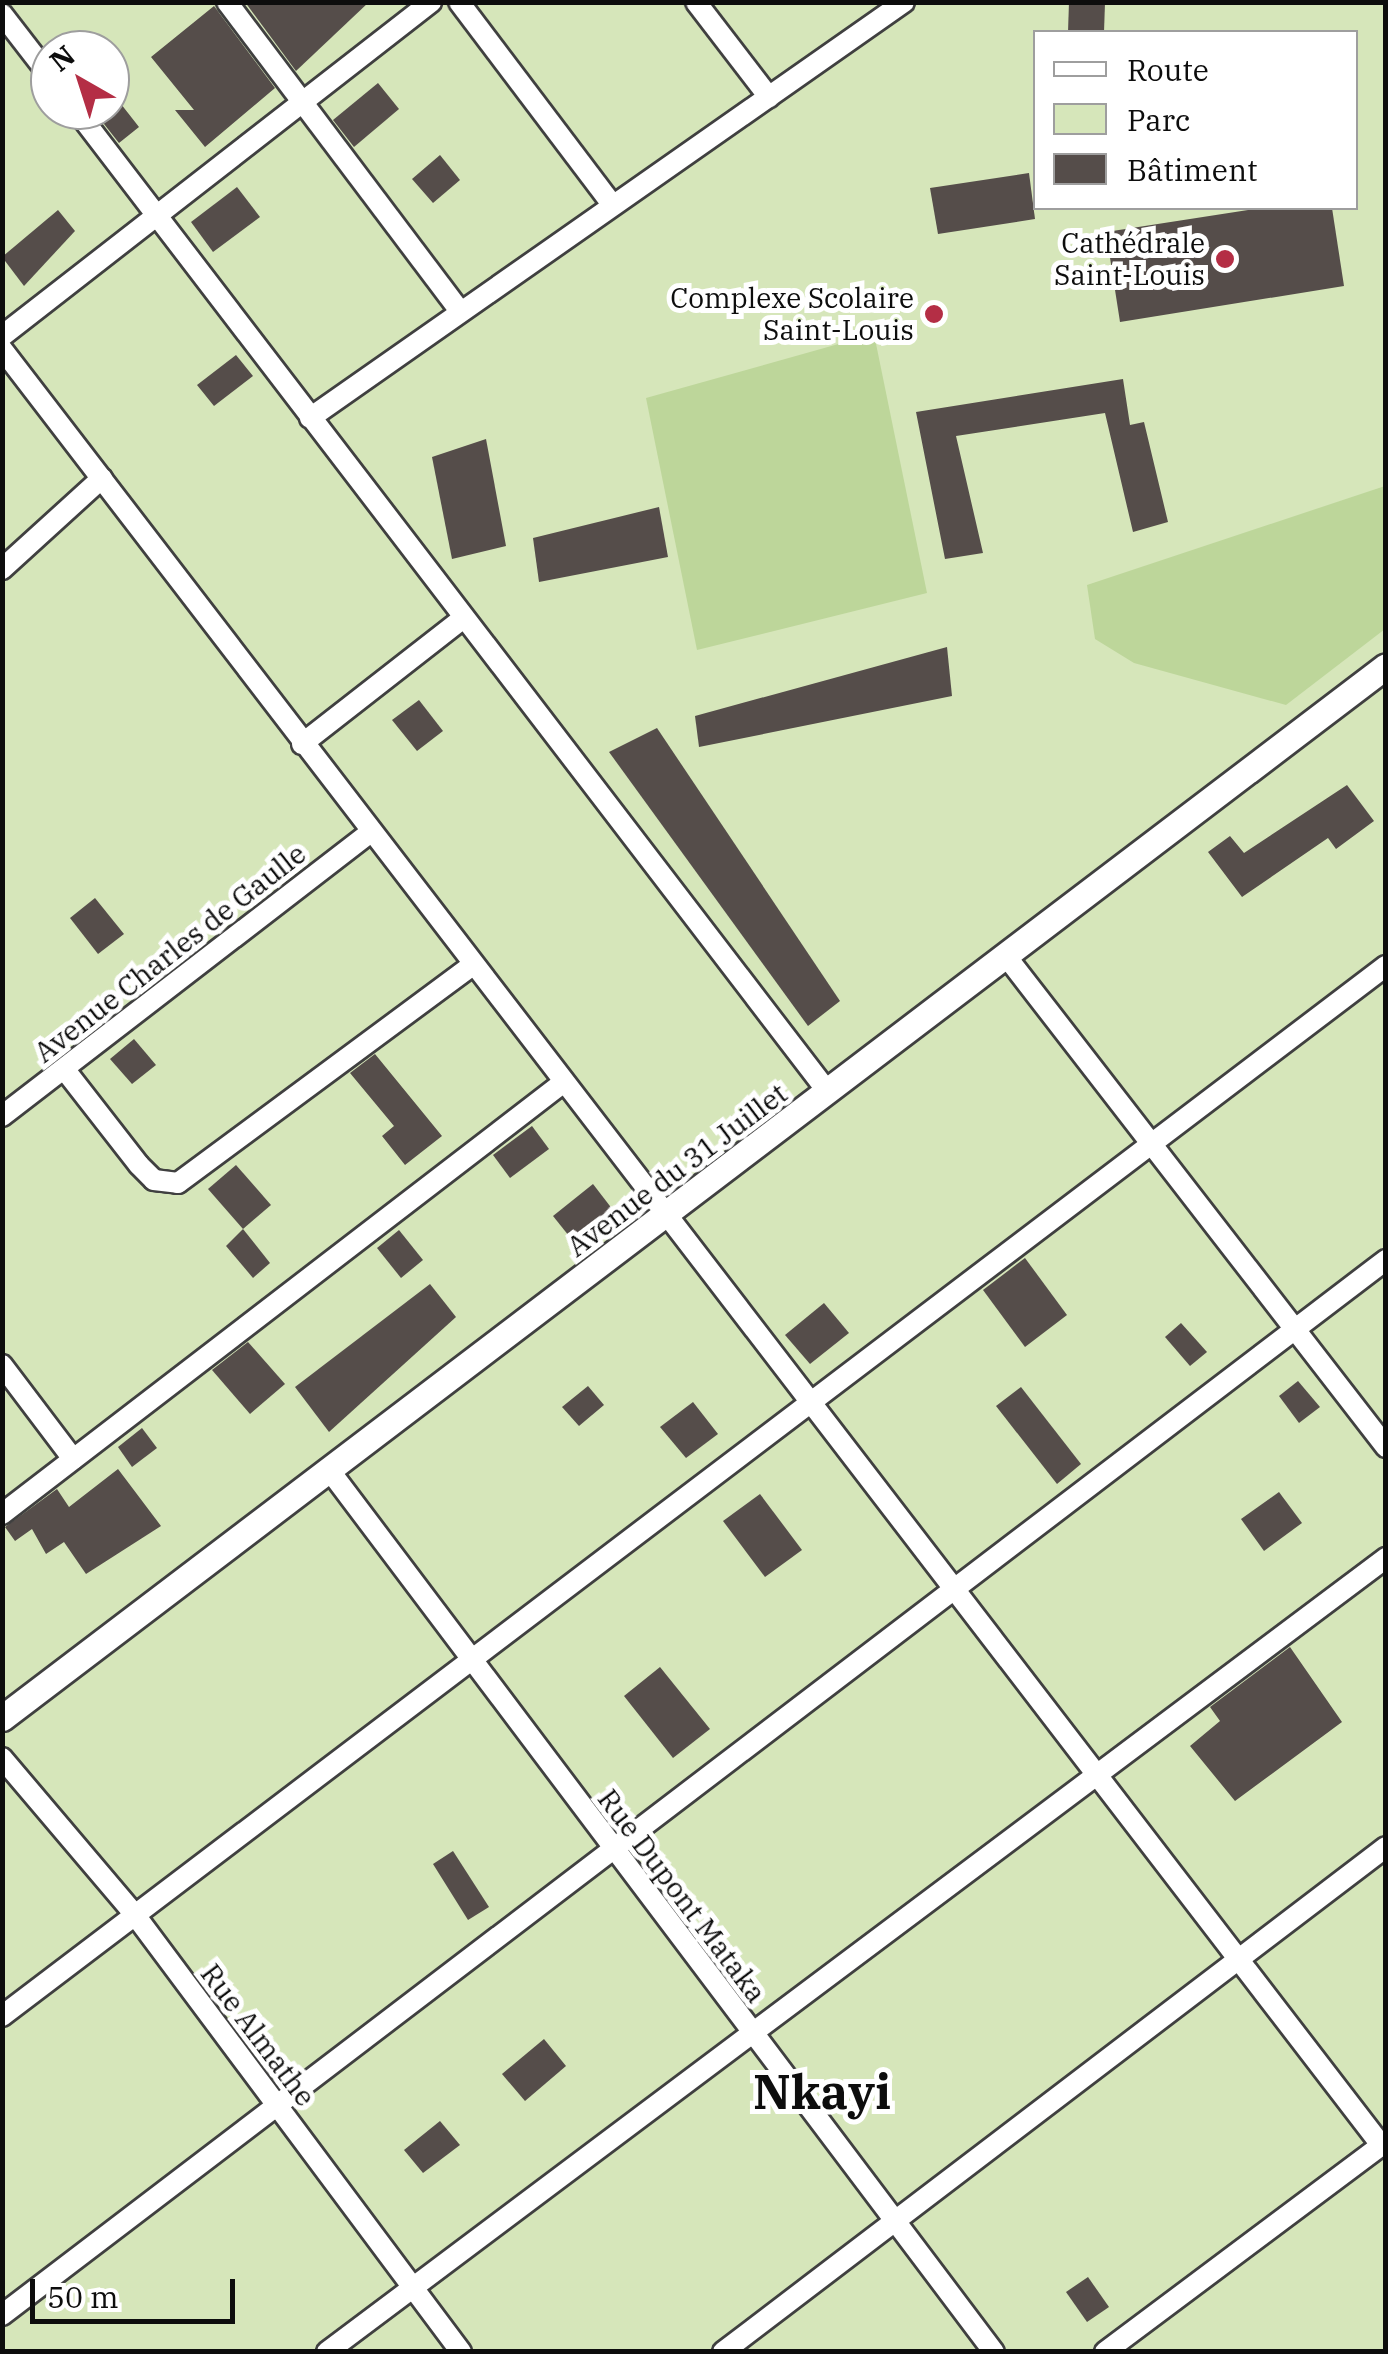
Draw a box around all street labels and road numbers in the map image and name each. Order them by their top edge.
street label: Avenue Charles de Gaulle [28,837,312,1069]
street label: Avenue du 31 Juillet [561,1076,793,1264]
street label: Rue Dupont Mataka [591,1783,773,2009]
street label: Rue Almathe [194,1957,322,2113]

